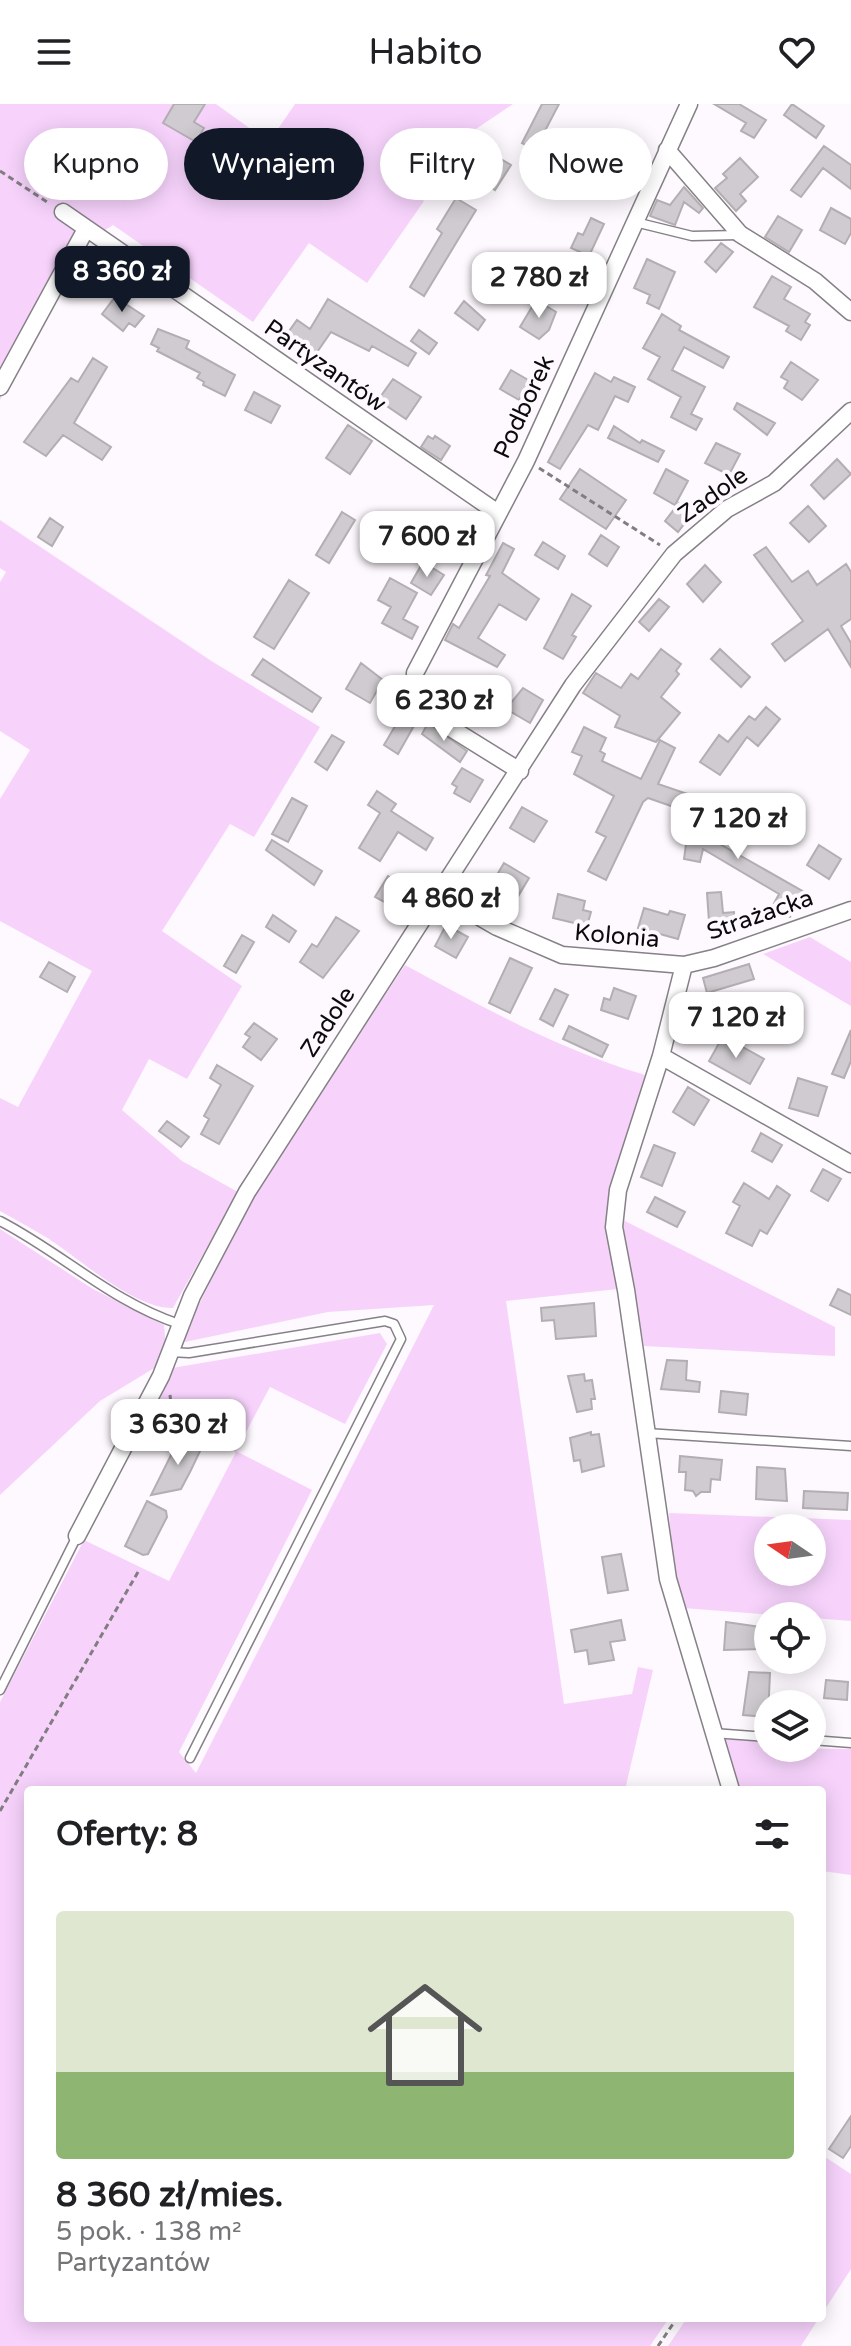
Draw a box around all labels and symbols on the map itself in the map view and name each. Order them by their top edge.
pin: 8 360 zł [39,246,205,314]
pin: 2 780 zł [456,252,622,320]
street label: Partyzantów [258,313,392,419]
street label: Podborek [487,351,561,463]
street label: Zadole [673,461,753,529]
pin: 7 600 zł [344,511,510,579]
pin: 6 230 zł [361,675,527,743]
pin: 7 120 zł [655,793,821,861]
pin: 4 860 zł [368,873,534,941]
street label: Strażacka [703,883,817,947]
street label: Kolonia [573,918,661,954]
street label: Zadole [295,981,361,1063]
pin: 7 120 zł [653,992,819,1060]
pin: 3 630 zł [95,1399,261,1467]
north arrow [754,1514,826,1586]

